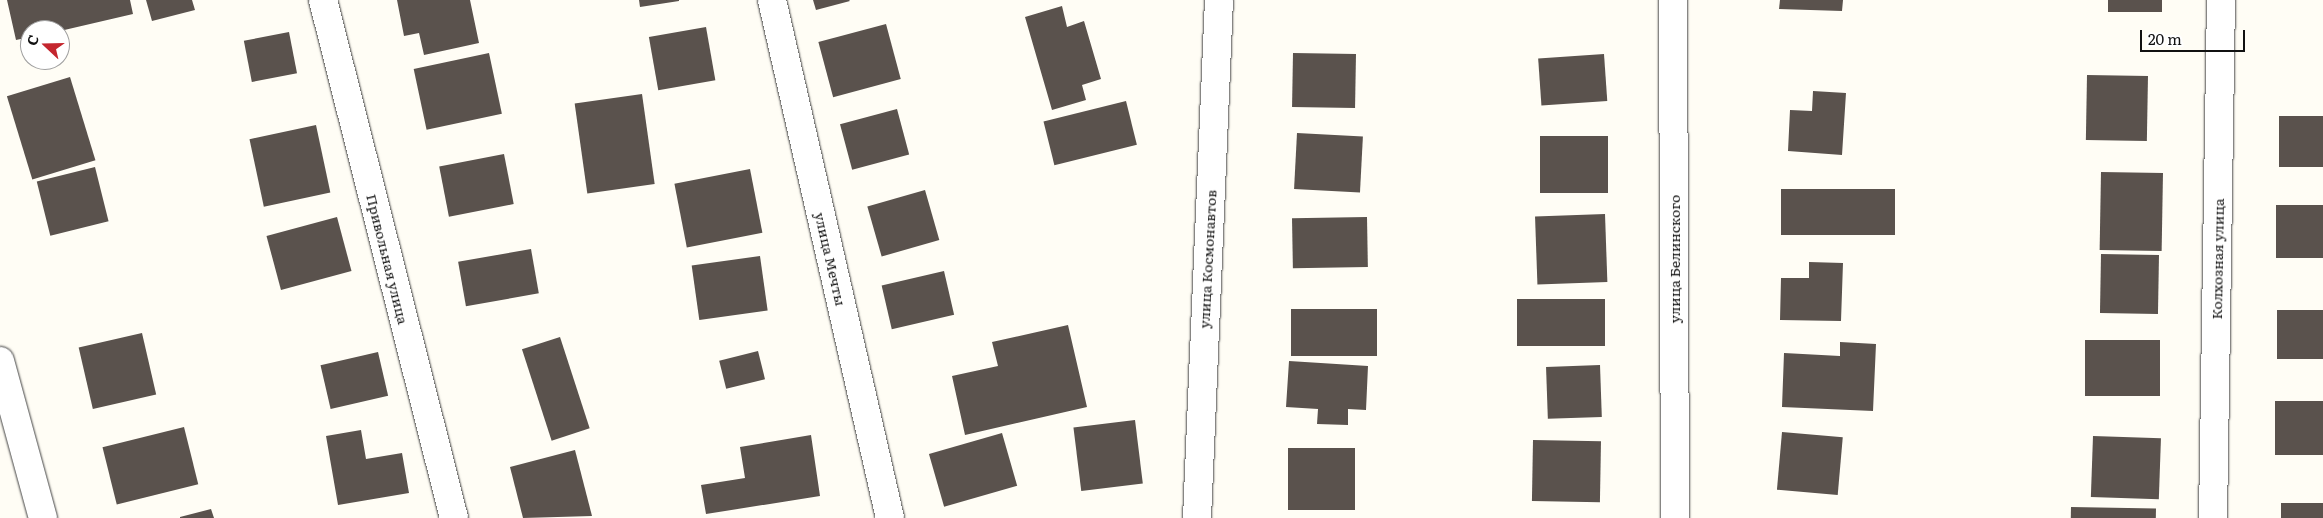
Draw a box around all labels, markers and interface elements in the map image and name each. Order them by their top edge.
north arrow [20,20,70,70]
scale bar [2143,20,2248,52]
text: 20 m [2148,27,2182,50]
text: С [21,32,43,48]
street label: улица Космонавтов [1195,189,1219,329]
street label: Привольная улица [364,192,412,326]
street label: улица Белинского [1666,195,1682,323]
street label: Колхозная улица [2208,198,2226,320]
street label: улица Мечты [812,211,850,307]

